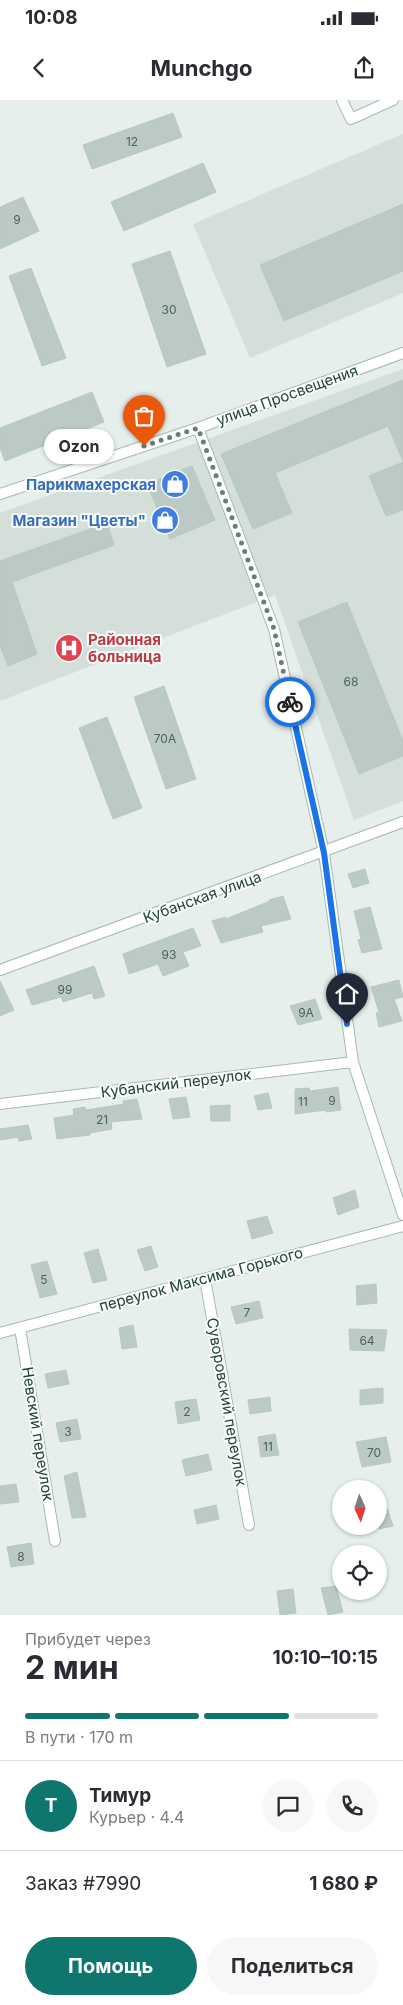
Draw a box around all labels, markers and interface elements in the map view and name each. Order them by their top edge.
text: 10:08 [25,6,78,29]
icon: back [25,54,53,82]
icon: share [350,54,378,82]
text: Munchgo [151,55,252,81]
house number: 12 [126,134,138,149]
house number: 9 [13,212,21,227]
house number: 30 [162,302,176,317]
street label: улица Просвещения [214,361,360,429]
pin [123,395,165,446]
icon: bag [130,402,158,430]
callout: Ozon [44,428,114,464]
text: Ozon [59,436,99,456]
shop icon: Парикмахерская [160,469,190,499]
place label: Парикмахерская [26,475,156,494]
shop icon: Магазин "Цветы" [150,505,180,535]
place label: Магазин "Цветы" [13,511,146,530]
place label: Районная больница [88,630,161,666]
hospital icon: Районная больница [54,633,84,663]
house number: 68 [344,674,358,689]
courier [265,677,315,727]
icon: bike [276,688,304,716]
house number: 70А [154,731,176,746]
street label: Кубанская улица [140,867,264,927]
house number: 93 [162,947,176,962]
pin [326,973,368,1024]
icon: home [333,980,361,1008]
house number: 99 [58,982,72,997]
house number: 9А [298,1005,314,1020]
street label: Кубанский переулок [100,1064,252,1102]
house number: 9 [328,1093,336,1108]
house number: 11 [298,1094,308,1109]
house number: 21 [96,1112,108,1127]
street label: переулок Максима Горького [97,1243,305,1315]
house number: 5 [40,1272,48,1287]
house number: 7 [244,1305,251,1320]
street label: Суворовский переулок [203,1316,251,1488]
house number: 64 [359,1333,375,1348]
street label: Невский переулок [18,1365,58,1503]
house number: 2 [183,1404,191,1419]
house number: 3 [64,1424,72,1439]
house number: 11 [263,1439,273,1454]
house number: 70 [367,1445,381,1460]
north arrow [332,1480,388,1535]
map controls [332,1480,387,1600]
button: locate [332,1545,387,1600]
house number: 8 [17,1549,25,1564]
text: Прибудет через [25,1629,151,1649]
text: 10:10–10:15 [272,1646,378,1669]
text: 2 мин [25,1648,119,1687]
text: В пути · 170 m [25,1727,133,1747]
button: chat [262,1780,314,1832]
button: phone [326,1780,378,1832]
text: Тимур [89,1784,151,1807]
text: Т [45,1794,57,1817]
text: Курьер · 4.4 [89,1807,184,1827]
text: Заказ #7990 [25,1872,141,1895]
text: 1 680 ₽ [309,1872,378,1895]
button: Помощь [25,1937,197,1995]
button: Поделиться [207,1937,378,1995]

